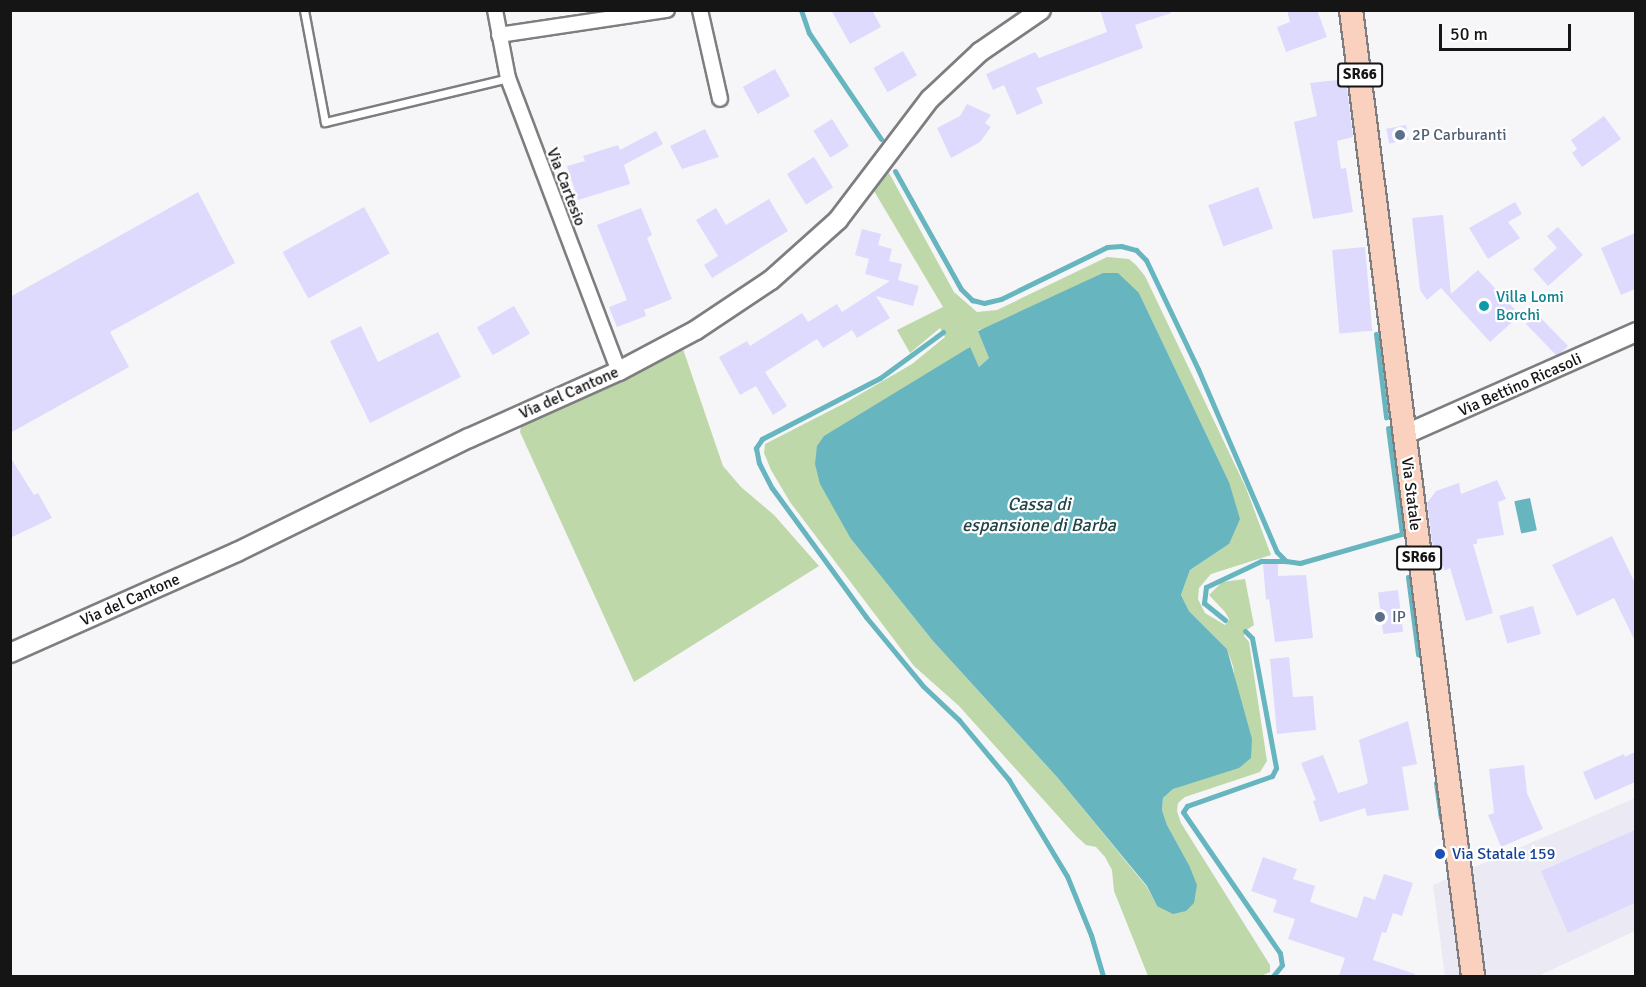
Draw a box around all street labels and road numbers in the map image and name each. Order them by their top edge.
road number: SR66 [1336,63,1384,87]
street label: Via Cartesio [542,145,590,229]
street label: Via Bettino Ricasoli [1455,349,1585,421]
street label: Via del Cantone [516,363,622,423]
street label: Via Statale [1397,456,1425,532]
road number: SR66 [1395,546,1443,570]
street label: Via del Cantone [77,570,183,630]

